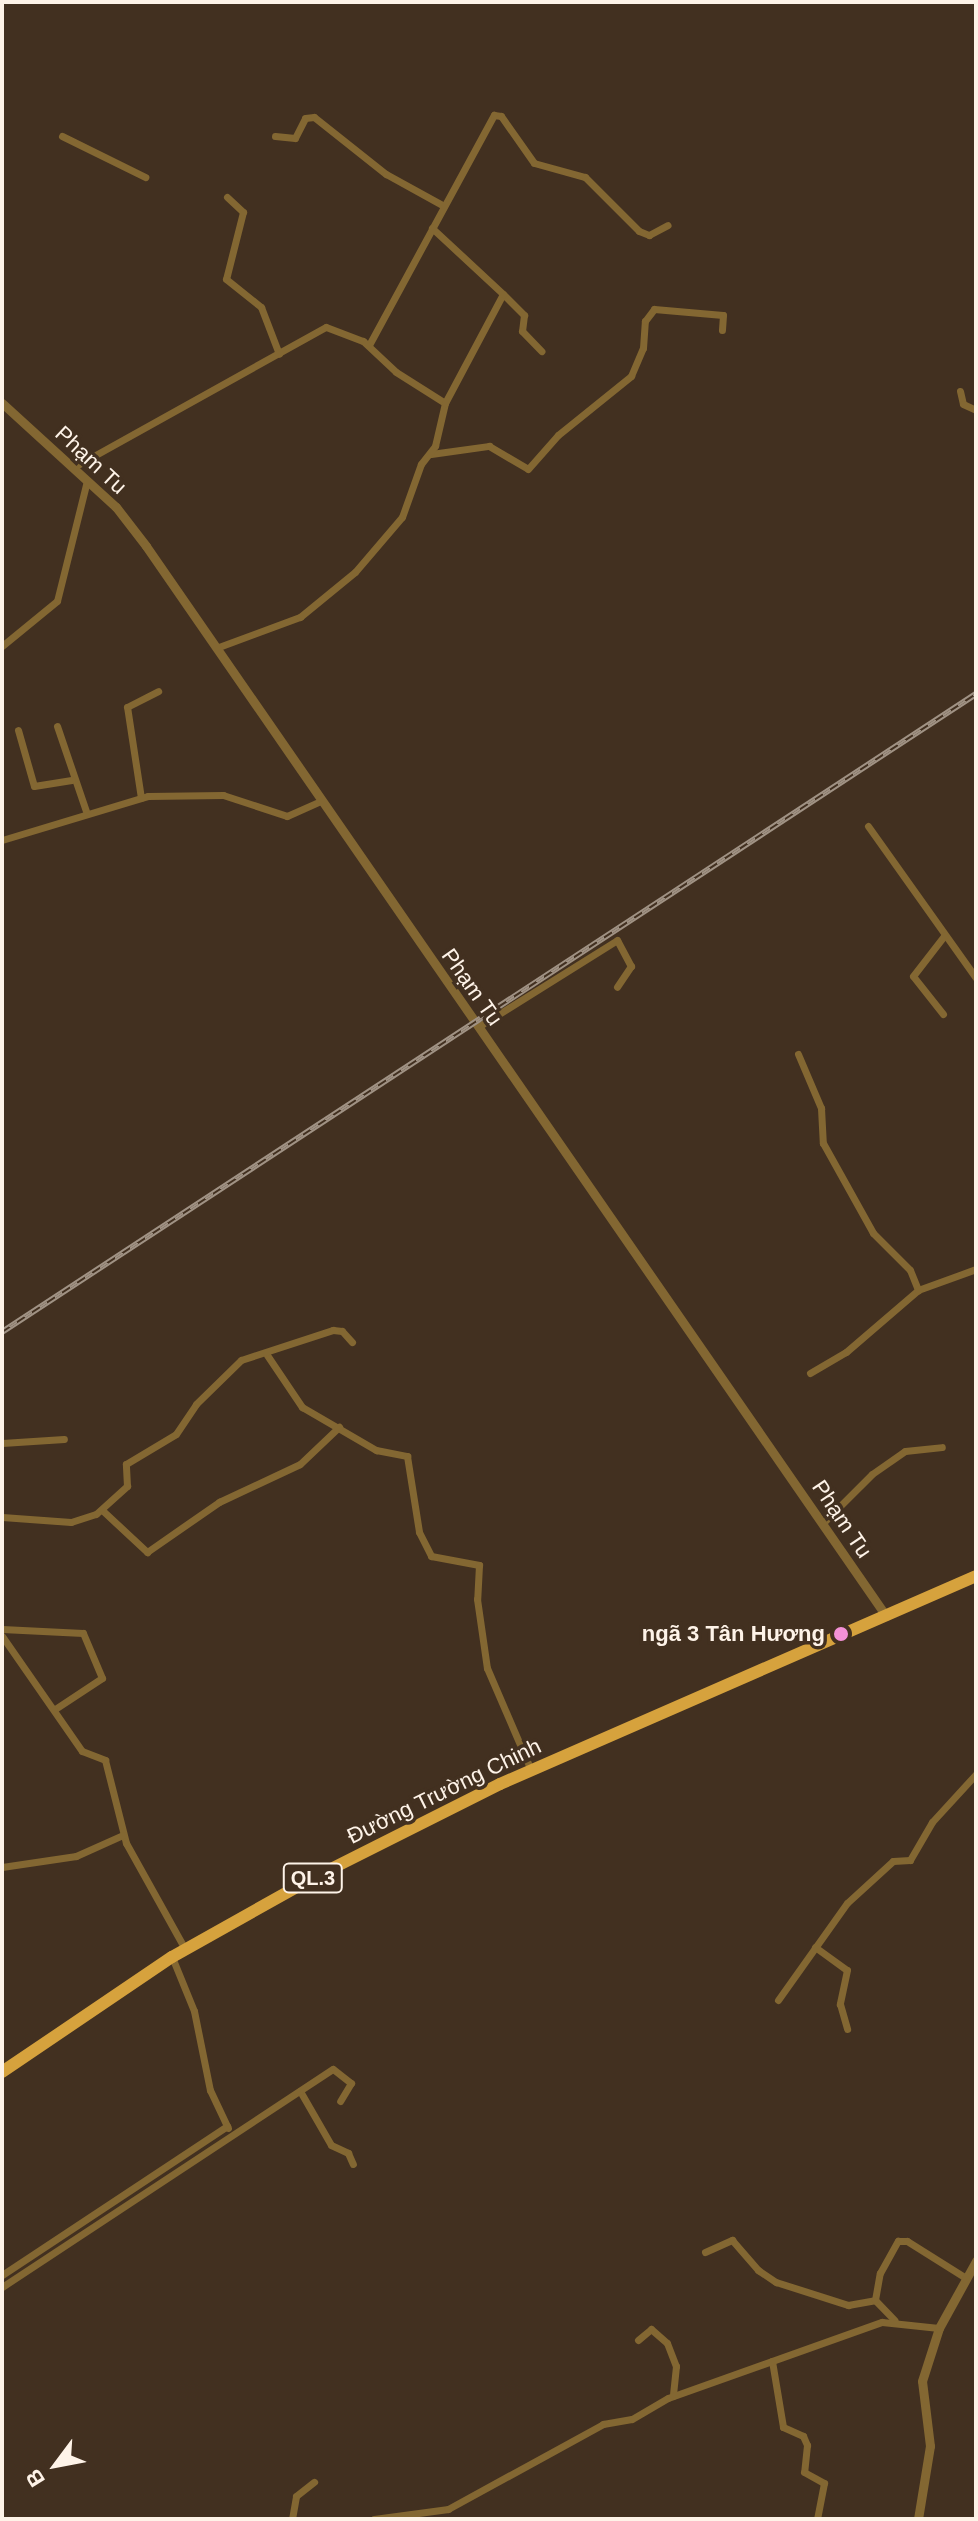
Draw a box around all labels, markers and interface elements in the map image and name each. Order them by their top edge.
street label: Phạm Tu [50,420,132,500]
street label: Phạm Tu [436,943,508,1031]
street label: Phạm Tu [806,1475,878,1563]
place label: ngã 3 Tân Hương [642,1621,825,1647]
marker: ngã 3 Tân Hương [832,1625,850,1643]
street label: Đường Trường Chinh [343,1732,545,1850]
road number: QL.3 [281,1862,345,1894]
north arrow [16,2425,96,2505]
text: B [20,2465,50,2491]

